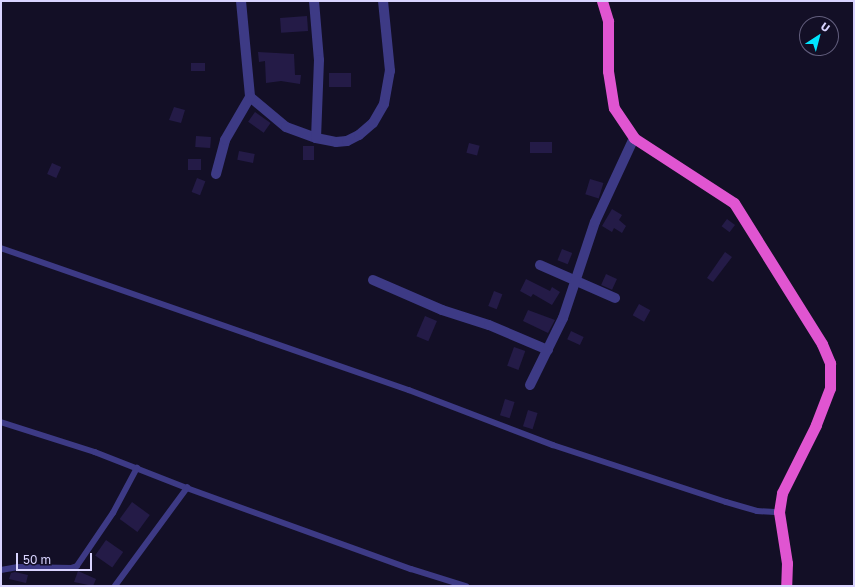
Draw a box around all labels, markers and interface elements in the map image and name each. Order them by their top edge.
north arrow [799,16,839,56]
text: U [819,19,833,34]
scale bar [18,545,94,571]
text: 50 m [23,552,51,567]

